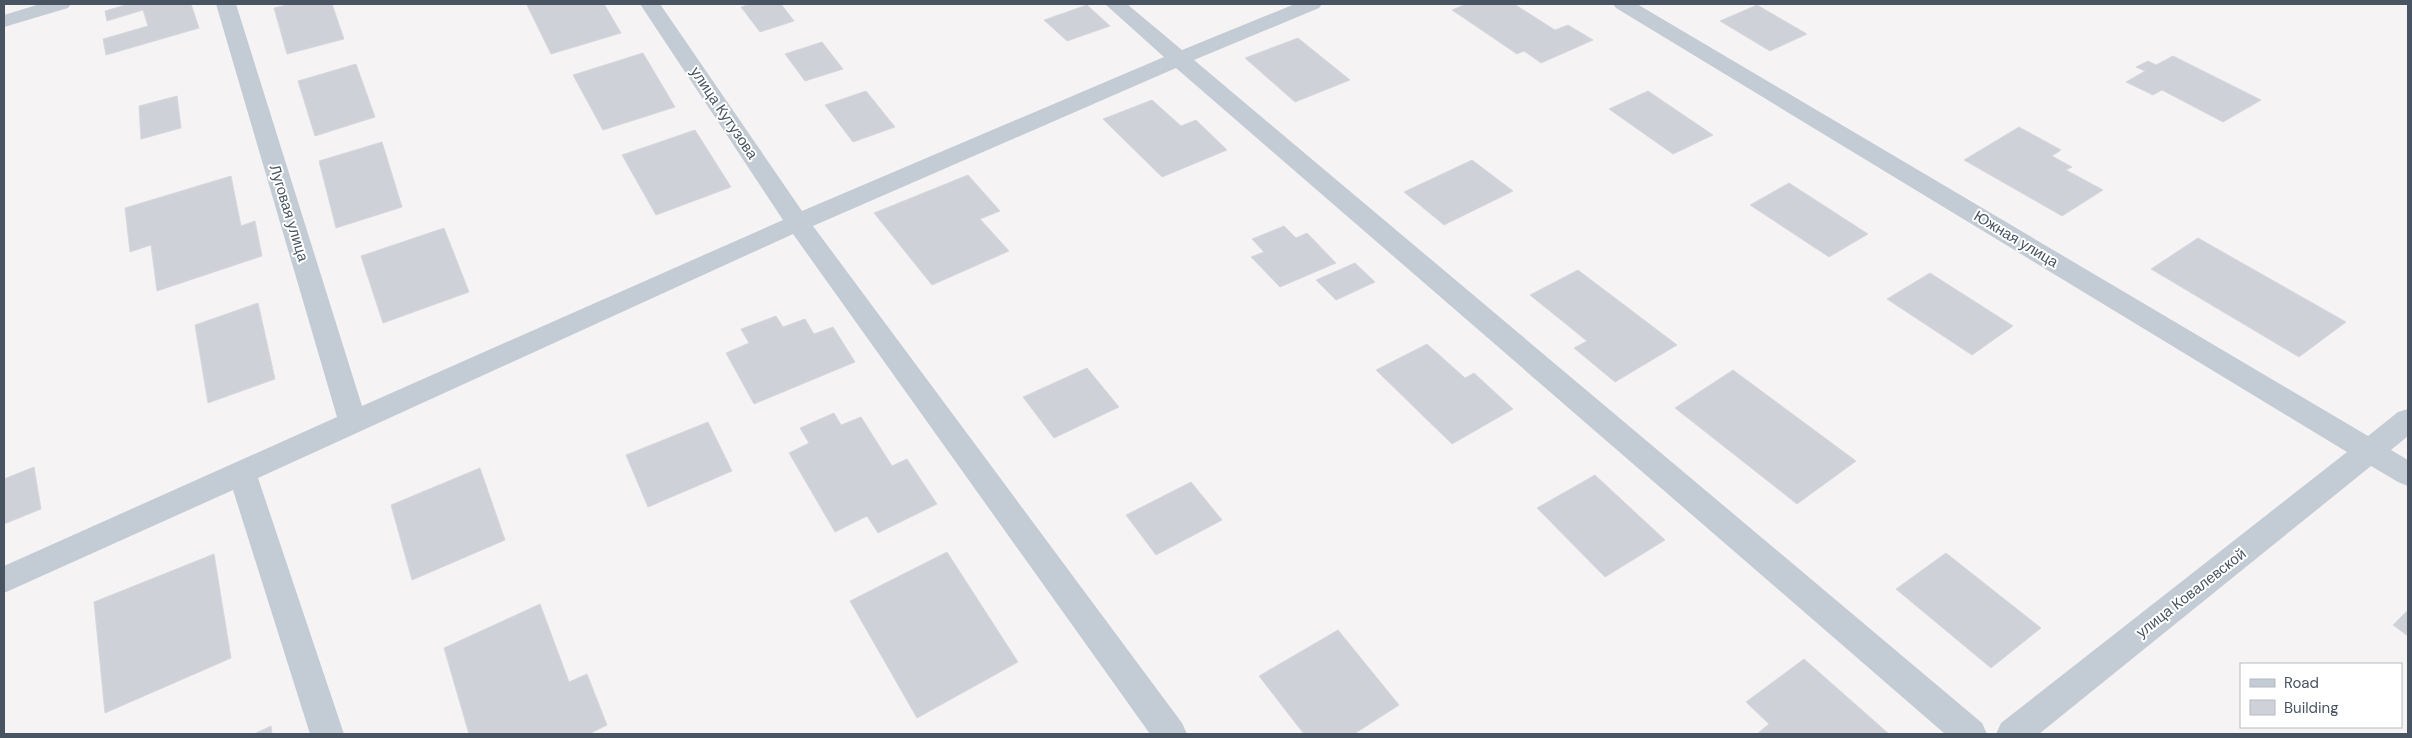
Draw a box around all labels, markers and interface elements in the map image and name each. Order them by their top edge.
street label: улица Кутузова [686,63,763,164]
street label: Луговая улица [265,162,313,265]
street label: Южная улица [1970,206,2062,272]
street label: улица Ковалевской [2132,544,2250,642]
legend [2240,663,2402,728]
text: Road [2284,673,2319,693]
text: Building [2284,698,2339,718]

